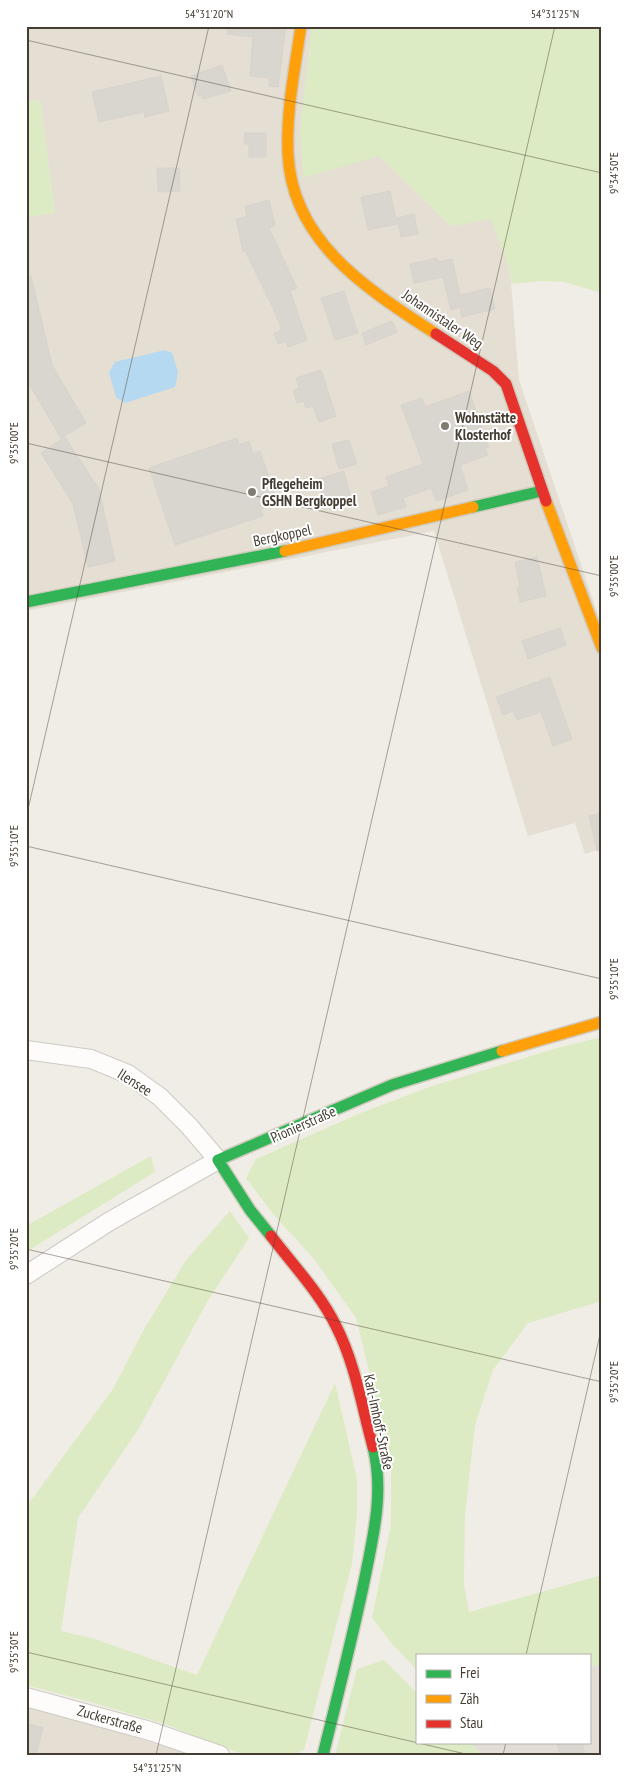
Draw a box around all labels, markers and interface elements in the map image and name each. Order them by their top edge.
text: 54°31'20"N [185,6,233,21]
text: 54°31'25"N [531,6,579,21]
text: 9°34'50"E [606,152,621,194]
street label: Johannistaler Weg [398,285,487,353]
place label: Wohnstätte Klosterhof [454,408,516,444]
marker: Wohnstätte Klosterhof [439,420,451,432]
text: 9°35'00"E [6,422,21,464]
place label: Pflegeheim GSHN Bergkoppel [262,474,357,510]
marker: Pflegeheim GSHN Bergkoppel [246,486,258,498]
street label: Bergkoppel [251,519,313,550]
text: 9°35'00"E [606,555,621,597]
text: 9°35'10"E [6,825,21,867]
text: 9°35'10"E [606,958,621,1000]
street label: Ilensee [114,1064,156,1100]
street label: Pionierstraße [267,1101,339,1147]
text: 9°35'20"E [6,1228,21,1270]
text: 9°35'20"E [606,1361,621,1403]
street label: Karl-Imhoff-Straße [360,1372,398,1472]
text: 9°35'30"E [6,1631,21,1673]
legend [416,1654,590,1744]
text: Frei [460,1663,480,1682]
text: Zäh [460,1689,479,1708]
street label: Zuckerstraße [75,1701,145,1737]
text: Stau [460,1713,483,1732]
text: 54°31'25"N [133,1760,181,1775]

